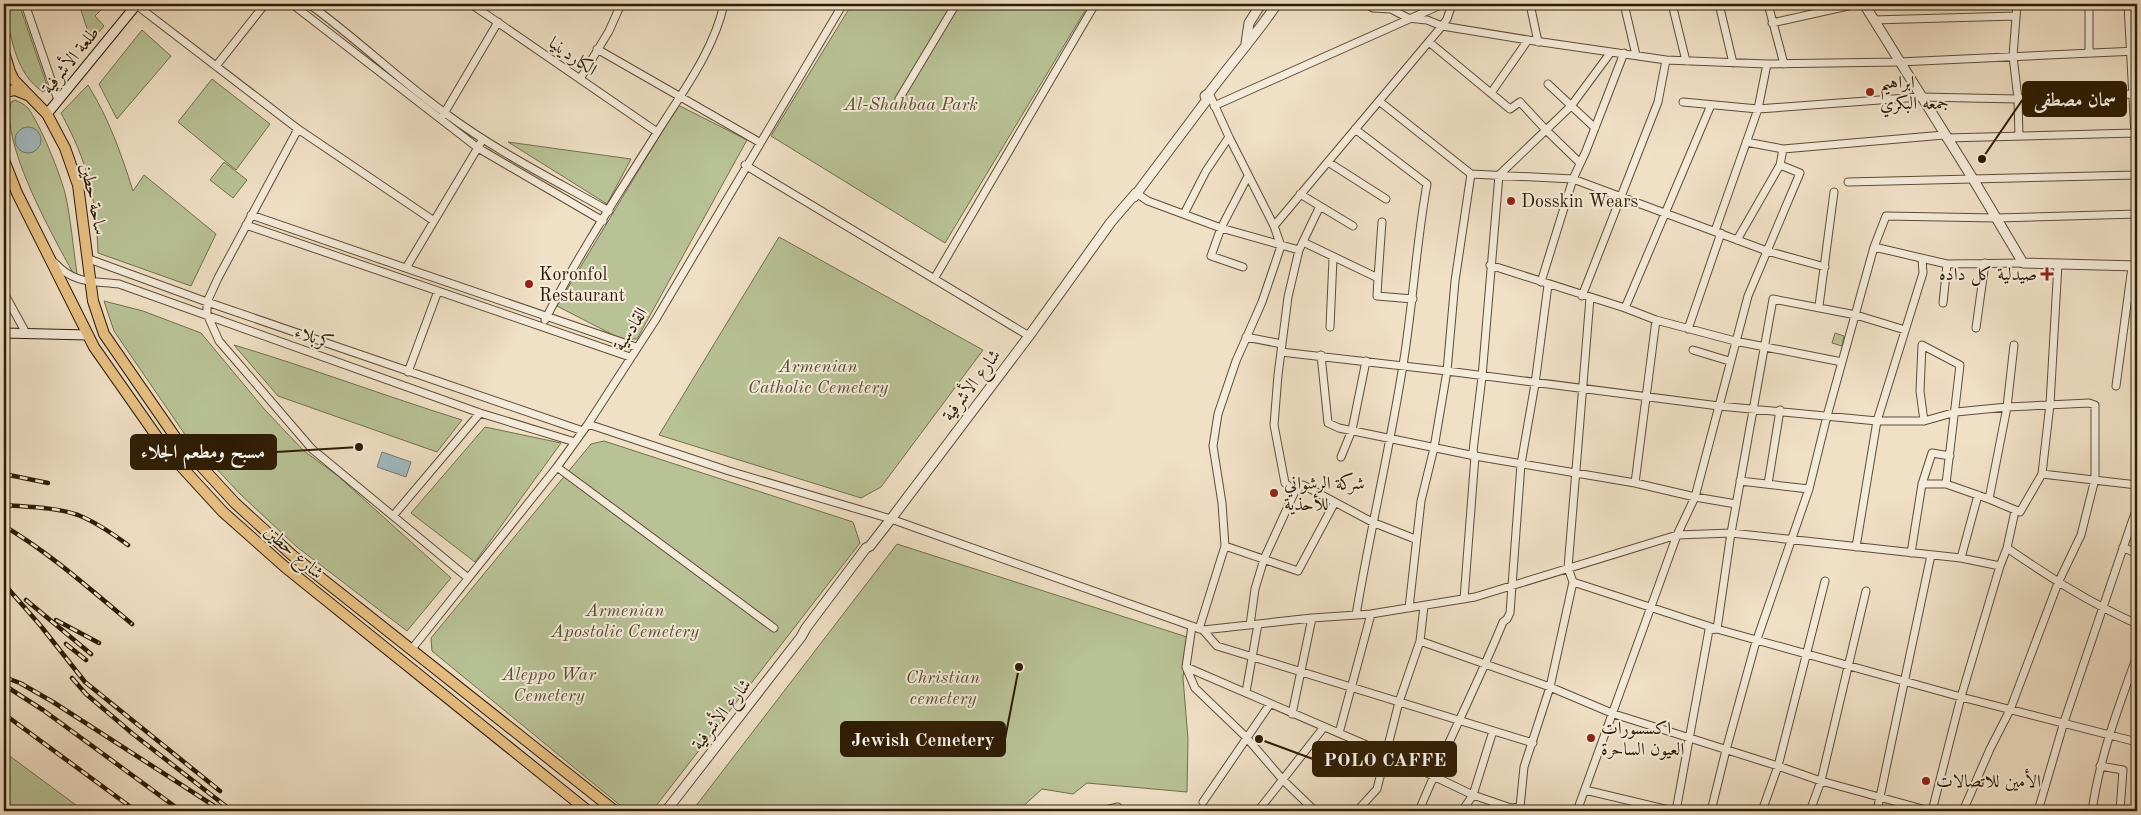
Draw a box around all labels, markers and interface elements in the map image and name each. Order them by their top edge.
street label: طلعة الأشرفية [35,21,105,99]
street label: الكاردينيا [545,33,600,80]
place label: ابراهيم جمعه البكري [1880,74,1949,118]
callout: سمان مصطفى [2023,82,2126,116]
marker: ابراهيم جمعه البكري [1864,86,1876,98]
text: سمان مصطفى [2033,91,2116,114]
park label: Al-Shahbaa Park [843,96,978,114]
street label: ساحة حطين [76,162,109,237]
place label: Dosskin Wears [1521,193,1639,211]
marker: Dosskin Wears [1505,195,1517,207]
place label: صيدلية كل داده [1939,265,2037,286]
place label: Koronfol Restaurant [539,266,625,305]
marker: صيدلية كل داده [2041,268,2053,280]
marker: Koronfol Restaurant [523,278,535,290]
street label: القادسية [610,305,651,354]
street label: كربلاء [292,321,336,354]
street label: شارع الأشرفية [935,343,1008,428]
park label: Armenian Catholic Cemetery [748,358,889,397]
callout: مسبح ومطعم الجلاء [131,435,276,469]
text: مسبح ومطعم الجلاء [141,443,265,469]
place label: شركة الرشواني للأحذية [1284,472,1365,515]
marker: شركة الرشواني للأحذية [1268,487,1280,499]
street label: شارع حطين [257,522,326,587]
park label: Armenian Apostolic Cemetery [550,602,700,641]
park label: Aleppo War Cemetery [501,666,597,705]
park label: Christian cemetery [906,669,980,708]
street label: شارع الأشرفية [685,673,759,756]
place label: اكسسورات العيون الساحرة [1601,720,1685,760]
callout: Jewish Cemetery [841,722,1005,756]
text: Jewish Cemetery [851,732,995,751]
marker: اكسسورات العيون الساحرة [1585,732,1597,744]
callout: POLO CAFFE [1313,742,1456,776]
text: POLO CAFFE [1324,752,1446,771]
place label: الأمين للاتصالات [1936,768,2041,792]
marker: الأمين للاتصالات [1920,775,1932,787]

